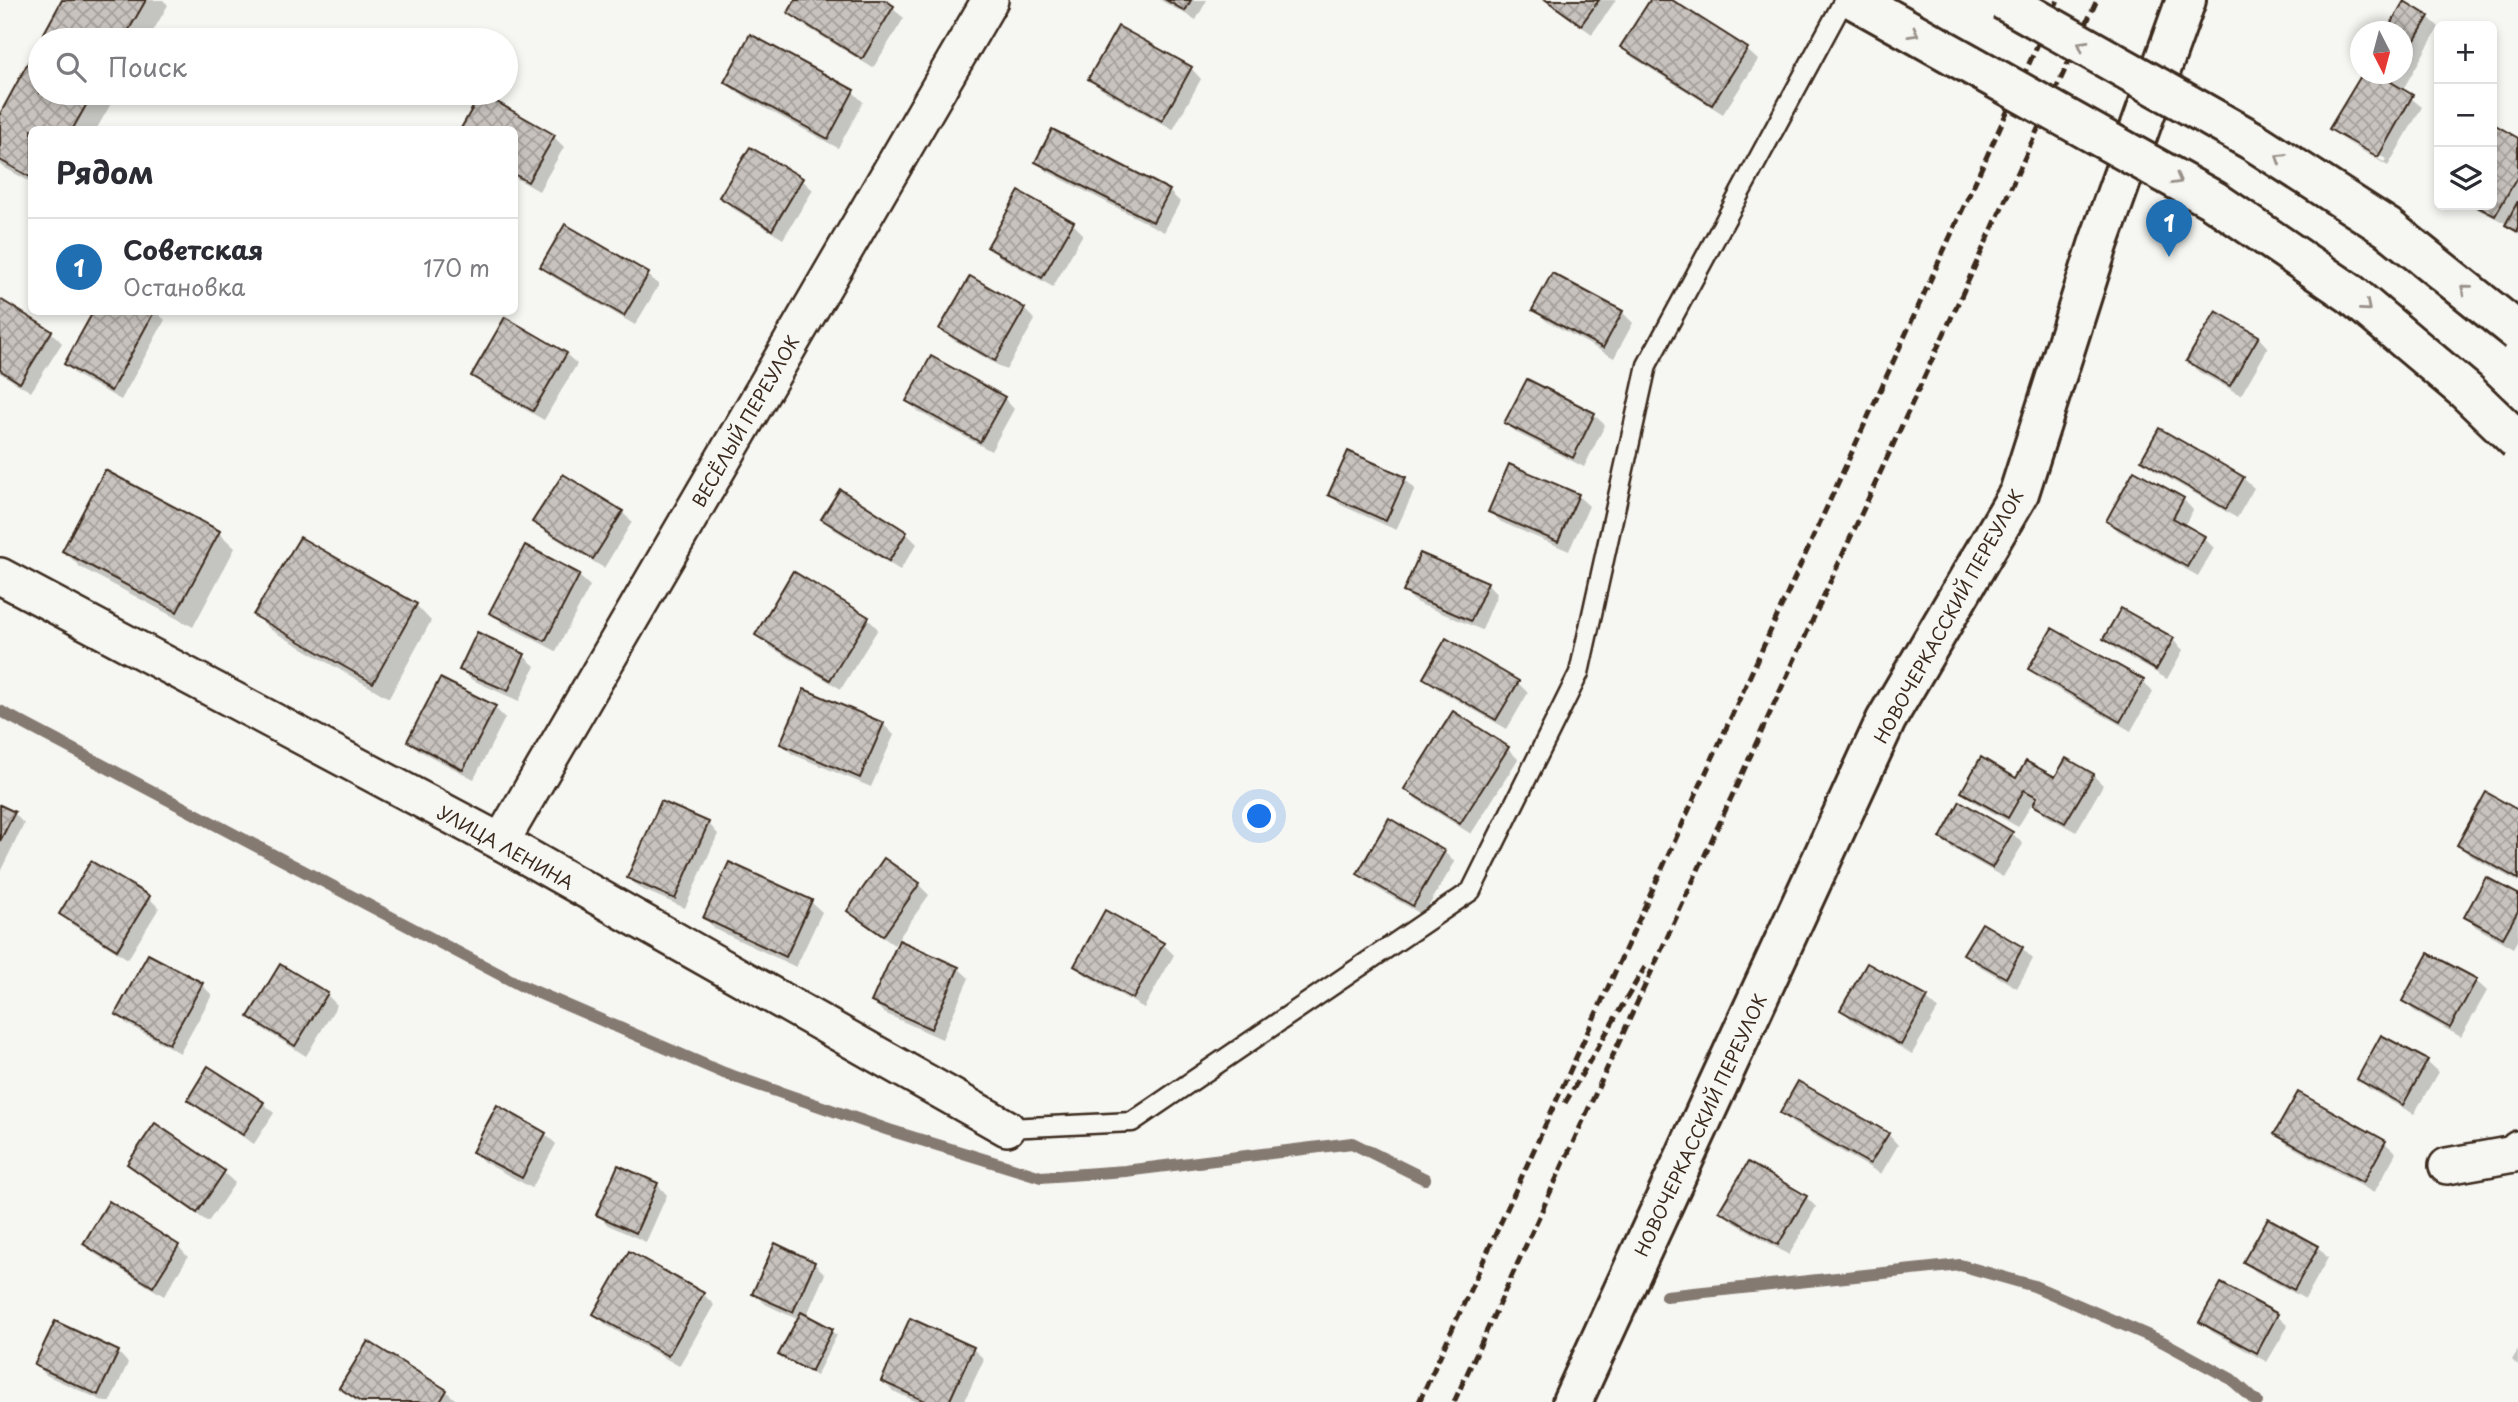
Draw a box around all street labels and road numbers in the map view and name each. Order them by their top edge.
street label: ВЕСЁЛЫЙ ПЕРЕУЛОК [685,330,805,512]
street label: НОВОЧЕРКАССКИЙ ПЕРЕУЛОК [1867,484,2029,748]
street label: УЛИЦА ЛЕНИНА [433,798,579,896]
street label: НОВОЧЕРКАССКИЙ ПЕРЕУЛОК [1627,989,1773,1261]

